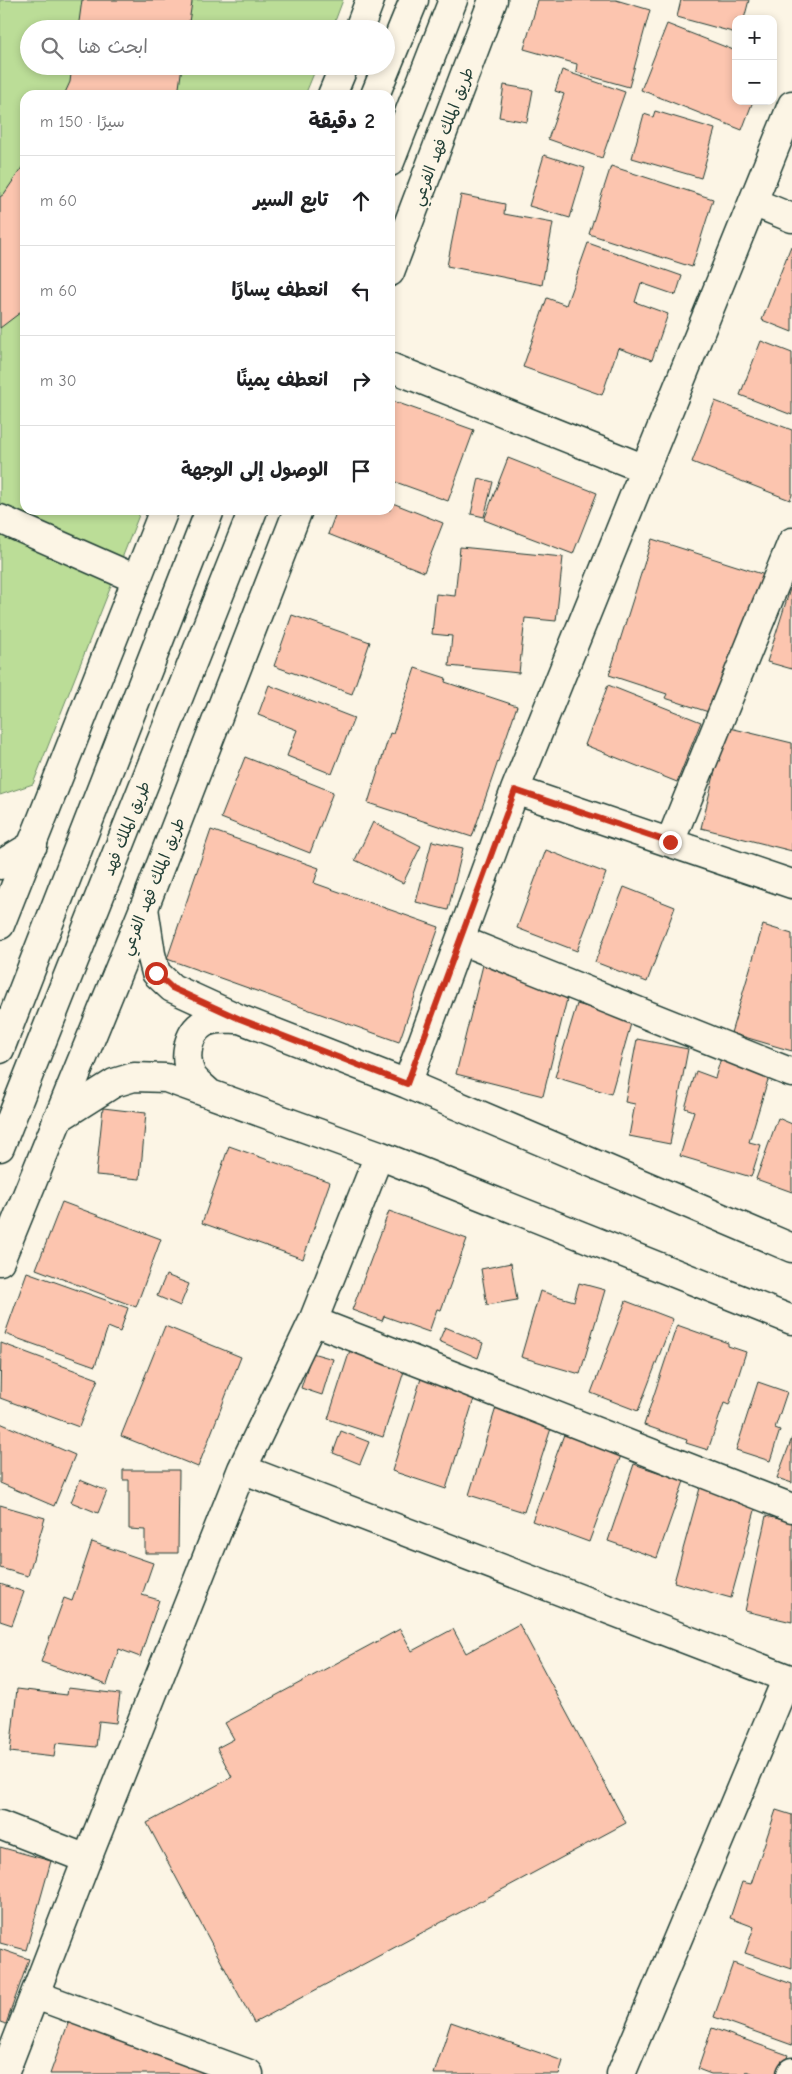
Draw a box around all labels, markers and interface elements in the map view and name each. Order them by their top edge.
map controls [732,15,777,105]
button: + [732,15,777,60]
search box [20,20,395,75]
icon: search [38,34,66,62]
text: ابحث هنا [78,36,148,58]
button: − [732,60,777,105]
street label: طريق الملك فهد الفرعي [408,65,482,210]
text: 2 دقيقة [309,109,375,133]
text: سيرًا · 150 m [40,113,125,131]
icon: ahead [347,187,375,215]
text: تابع السير [254,189,328,211]
text: 60 m [40,192,77,210]
icon: left [347,277,375,305]
text: انعطف يسارًا [231,279,328,301]
text: 60 m [40,282,77,300]
icon: right [347,367,375,395]
text: انعطف يمينًا [236,369,328,391]
text: 30 m [40,372,76,390]
icon: arrive [347,457,375,485]
text: الوصول إلى الوجهة [181,459,328,481]
street label: طريق الملك فهد [100,778,154,878]
street label: طريق الملك فهد الفرعي [117,815,193,960]
route end [659,831,682,854]
route start [145,962,168,985]

